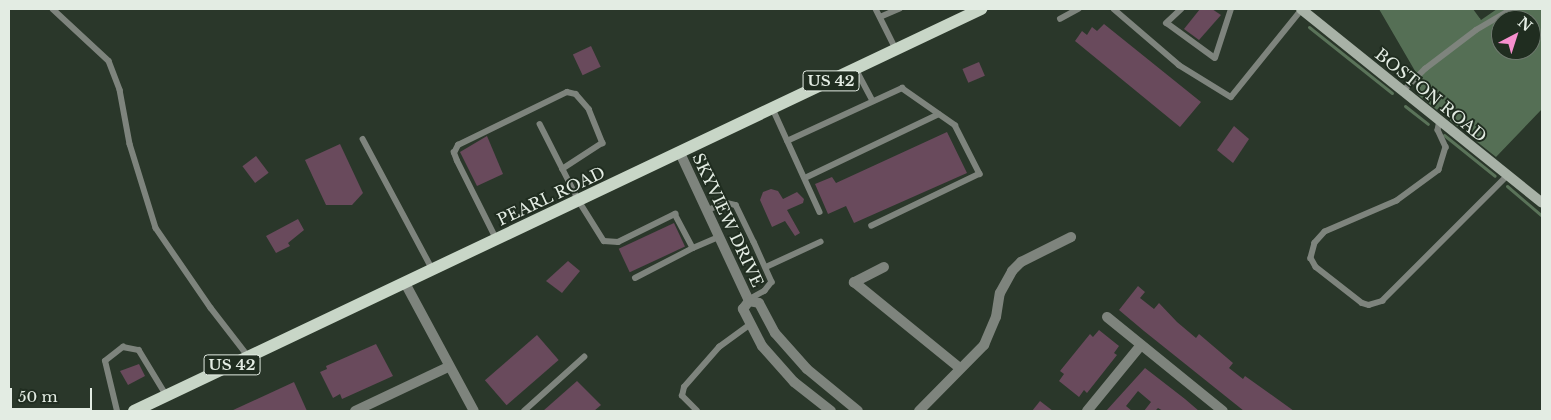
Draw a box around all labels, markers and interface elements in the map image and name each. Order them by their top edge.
north arrow [1491,10,1541,60]
text: N [1514,13,1536,35]
street label: BOSTON ROAD [1371,44,1491,146]
road number: US 42 [802,68,860,94]
street label: SKYVIEW DRIVE [688,150,768,290]
street label: PEARL ROAD [494,163,608,229]
road number: US 42 [203,352,261,378]
scale bar [12,378,95,410]
text: 50 m [18,387,58,406]

